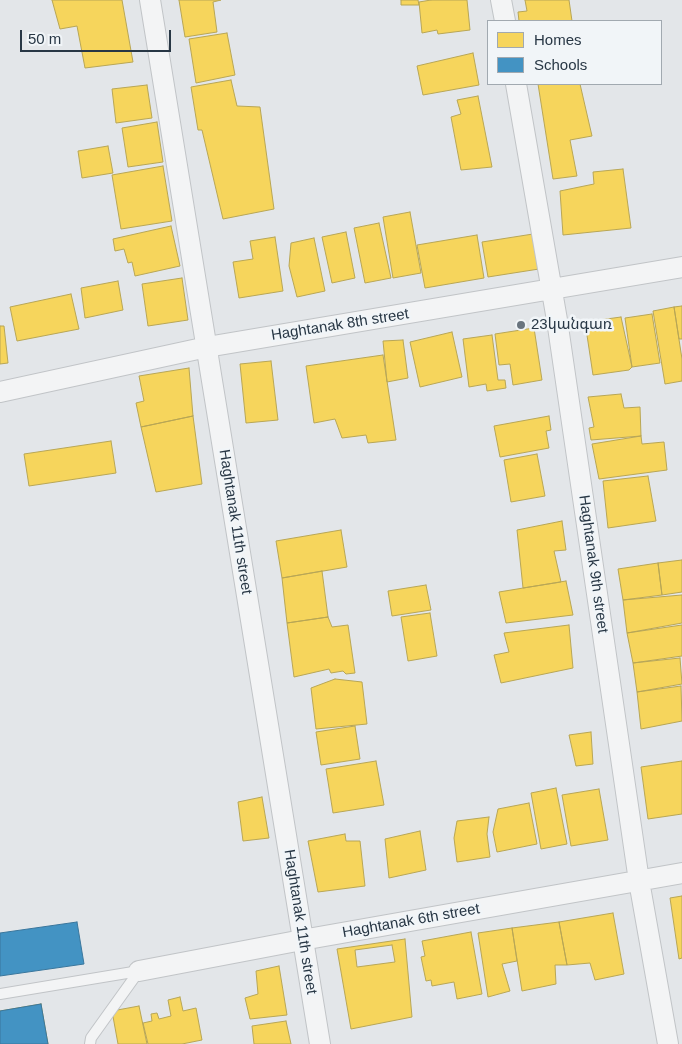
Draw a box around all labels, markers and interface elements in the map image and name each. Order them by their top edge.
scale bar [22,20,174,52]
legend [487,20,662,85]
text: 50 m [28,30,61,47]
text: Homes [534,31,582,48]
text: Schools [534,56,587,73]
street label: Haghtanak 8th street [270,305,410,345]
place label: 23կանգառ [531,316,612,334]
marker: 23կանգառ [515,319,527,331]
street label: Haghtanak 11th street [215,448,255,596]
street label: Haghtanak 9th street [574,494,612,634]
street label: Haghtanak 11th street [280,848,320,996]
street label: Haghtanak 6th street [341,900,481,942]

